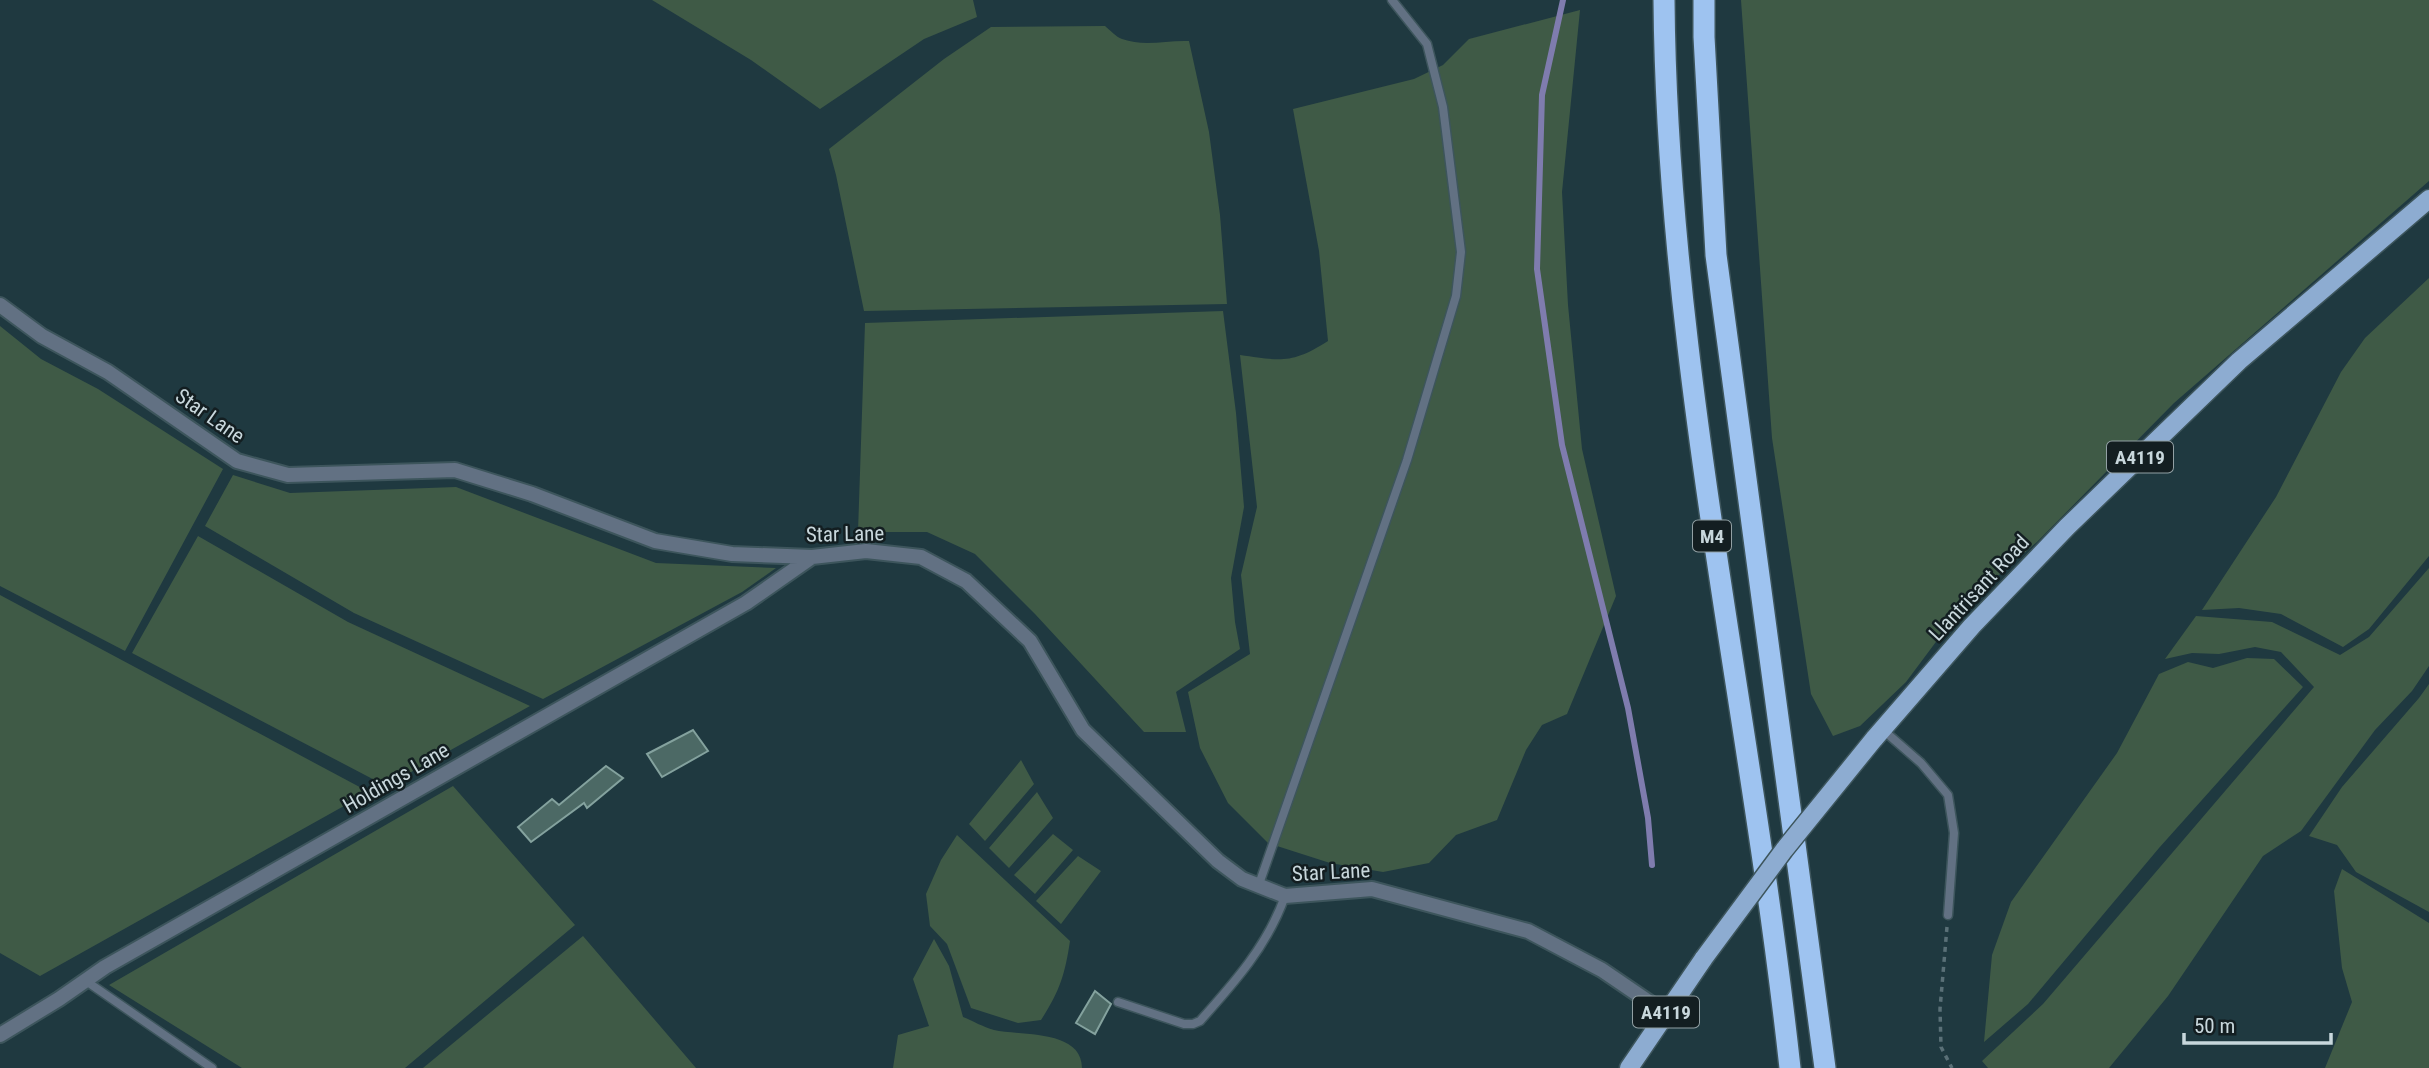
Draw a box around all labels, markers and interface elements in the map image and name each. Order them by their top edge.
street label: Star Lane [171,384,249,448]
road number: A4119 [2107,442,2173,472]
road number: M4 [1693,520,1731,552]
street label: Star Lane [806,521,885,547]
street label: Llantrisant Road [1924,530,2034,646]
street label: Holdings Lane [339,738,453,818]
street label: Star Lane [1291,858,1371,886]
road number: A4119 [1633,996,1699,1028]
scale bar [2184,1002,2331,1046]
text: 50 m [2194,1014,2235,1038]

